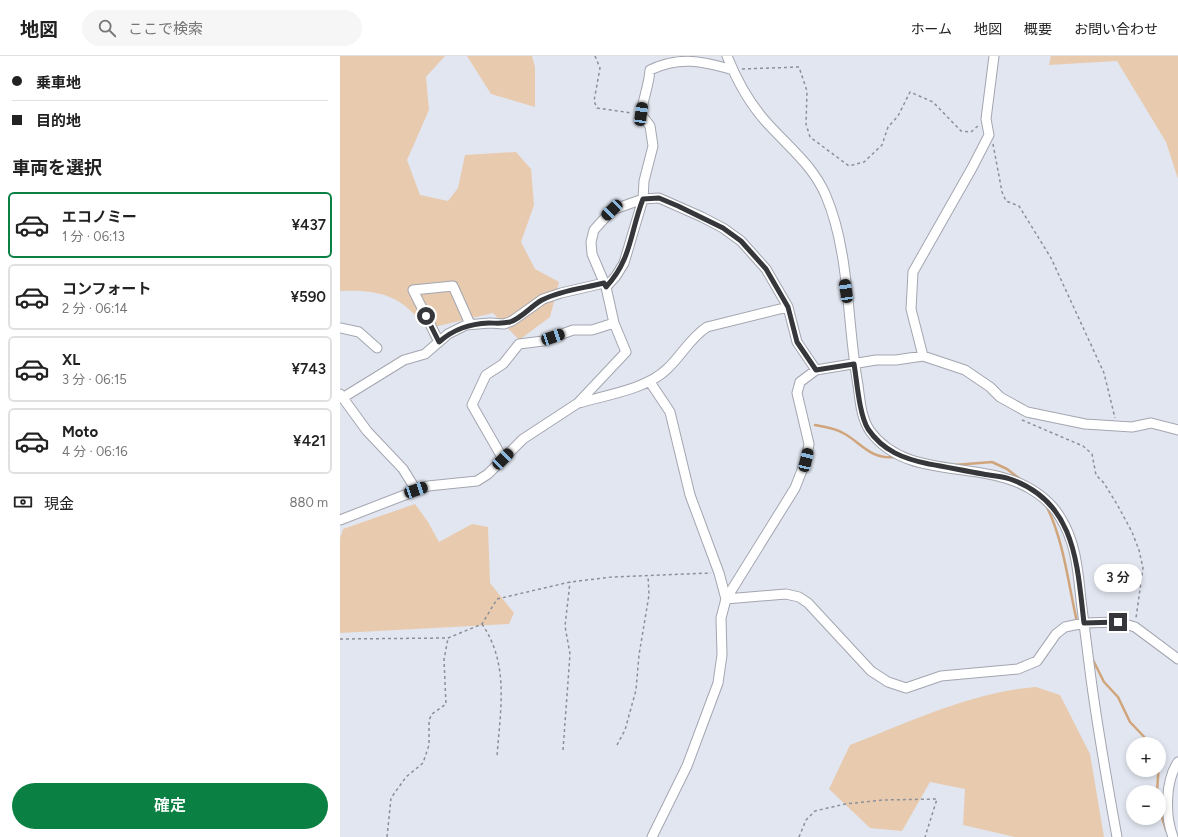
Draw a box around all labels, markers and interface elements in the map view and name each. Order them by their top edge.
search box [82,10,362,46]
icon: search [96,17,118,39]
text: 地図 [20,18,58,41]
text: ここで検索 [128,20,203,38]
text: ホーム [910,21,952,38]
text: 地図 [974,21,1002,38]
text: 概要 [1024,21,1052,38]
text: お問い合わせ [1074,21,1158,38]
text: 乗車地 [36,74,81,92]
car [633,101,649,127]
text: 目的地 [36,112,81,130]
text: 車両を選択 [12,157,102,179]
car [599,197,625,223]
icon: car [14,207,50,243]
text: エコノミー [62,208,137,226]
text: ¥437 [291,216,326,234]
text: 1 分 · 06:13 [62,229,125,244]
car [838,278,854,304]
icon: car [14,279,50,315]
text: コンフォート [62,280,152,298]
text: ¥590 [290,288,326,306]
text: 2 分 · 06:14 [62,301,128,316]
route start [417,307,435,325]
car [540,327,566,347]
icon: car [14,351,50,387]
text: XL [62,351,80,369]
text: ¥743 [291,360,326,378]
text: 3 分 · 06:15 [62,372,127,387]
icon: car [14,423,50,459]
text: Moto [62,423,98,441]
text: ¥421 [293,432,326,450]
text: 4 分 · 06:16 [62,444,128,459]
car [490,446,516,472]
car [797,447,815,473]
car [403,480,429,500]
icon: cash [12,491,34,513]
text: 現金 [44,495,74,513]
text: 880 m [289,495,328,510]
callout: 3 分 [1094,564,1142,592]
text: 3 分 [1106,570,1130,585]
route end [1109,613,1127,631]
map controls [1126,737,1166,825]
button: + [1126,737,1166,777]
button: 確定 [12,783,328,829]
button: − [1126,785,1166,825]

